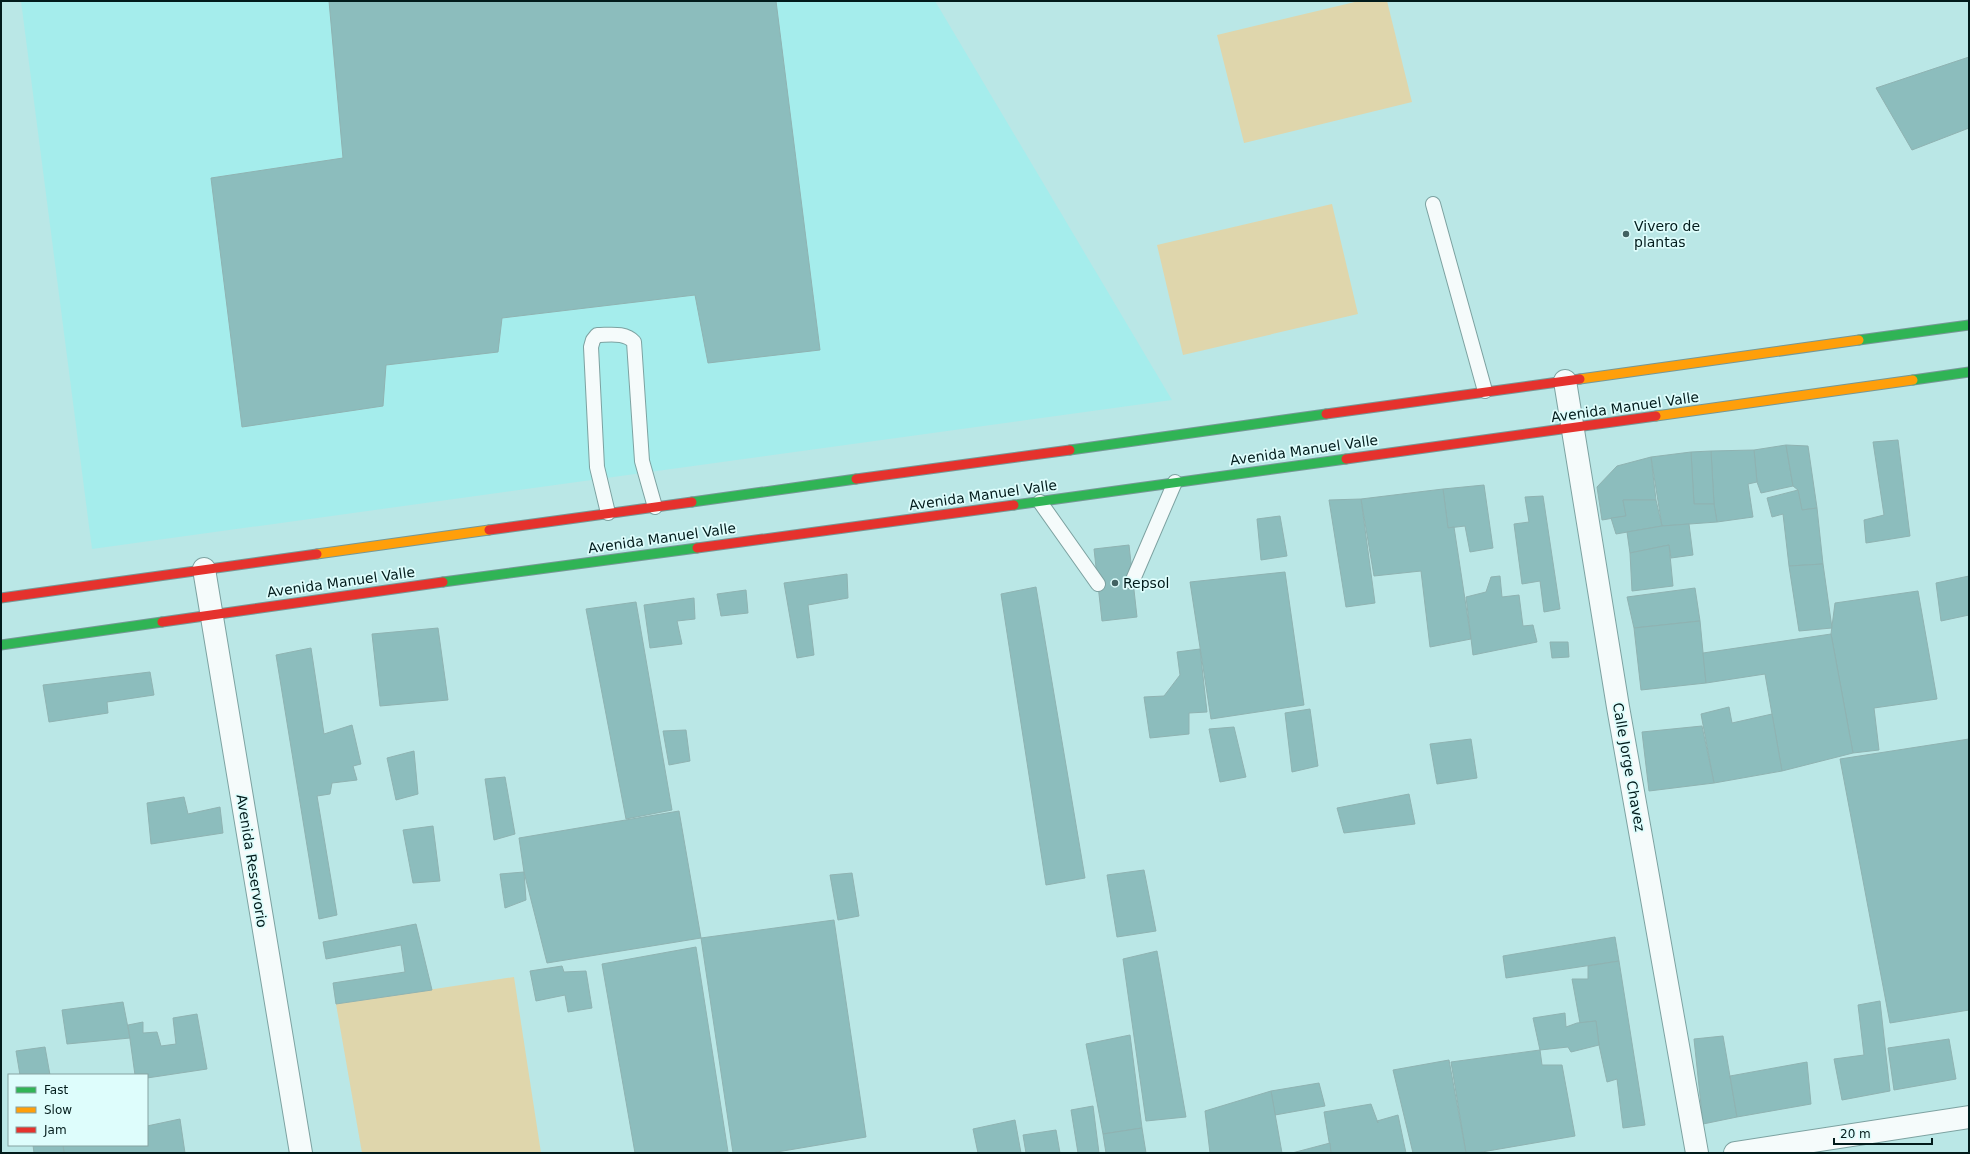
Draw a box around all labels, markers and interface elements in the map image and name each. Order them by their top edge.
place label: Vivero de plantas [1634,218,1700,250]
marker: Vivero de plantas [1621,229,1631,239]
street label: Avenida Manuel Valle [1550,389,1700,425]
street label: Avenida Manuel Valle [1229,432,1379,468]
street label: Avenida Manuel Valle [908,477,1058,513]
street label: Avenida Manuel Valle [587,520,737,556]
street label: Avenida Manuel Valle [266,564,416,600]
place label: Repsol [1123,575,1169,591]
marker: Repsol [1110,578,1120,588]
street label: Calle Jorge Chavez [1610,701,1648,833]
street label: Avenida Reservorio [234,793,270,929]
legend [8,1074,148,1146]
text: Fast [44,1083,68,1097]
text: Slow [44,1103,72,1117]
scale bar [1834,1120,1932,1146]
text: Jam [43,1123,67,1137]
text: 20 m [1840,1127,1871,1141]

